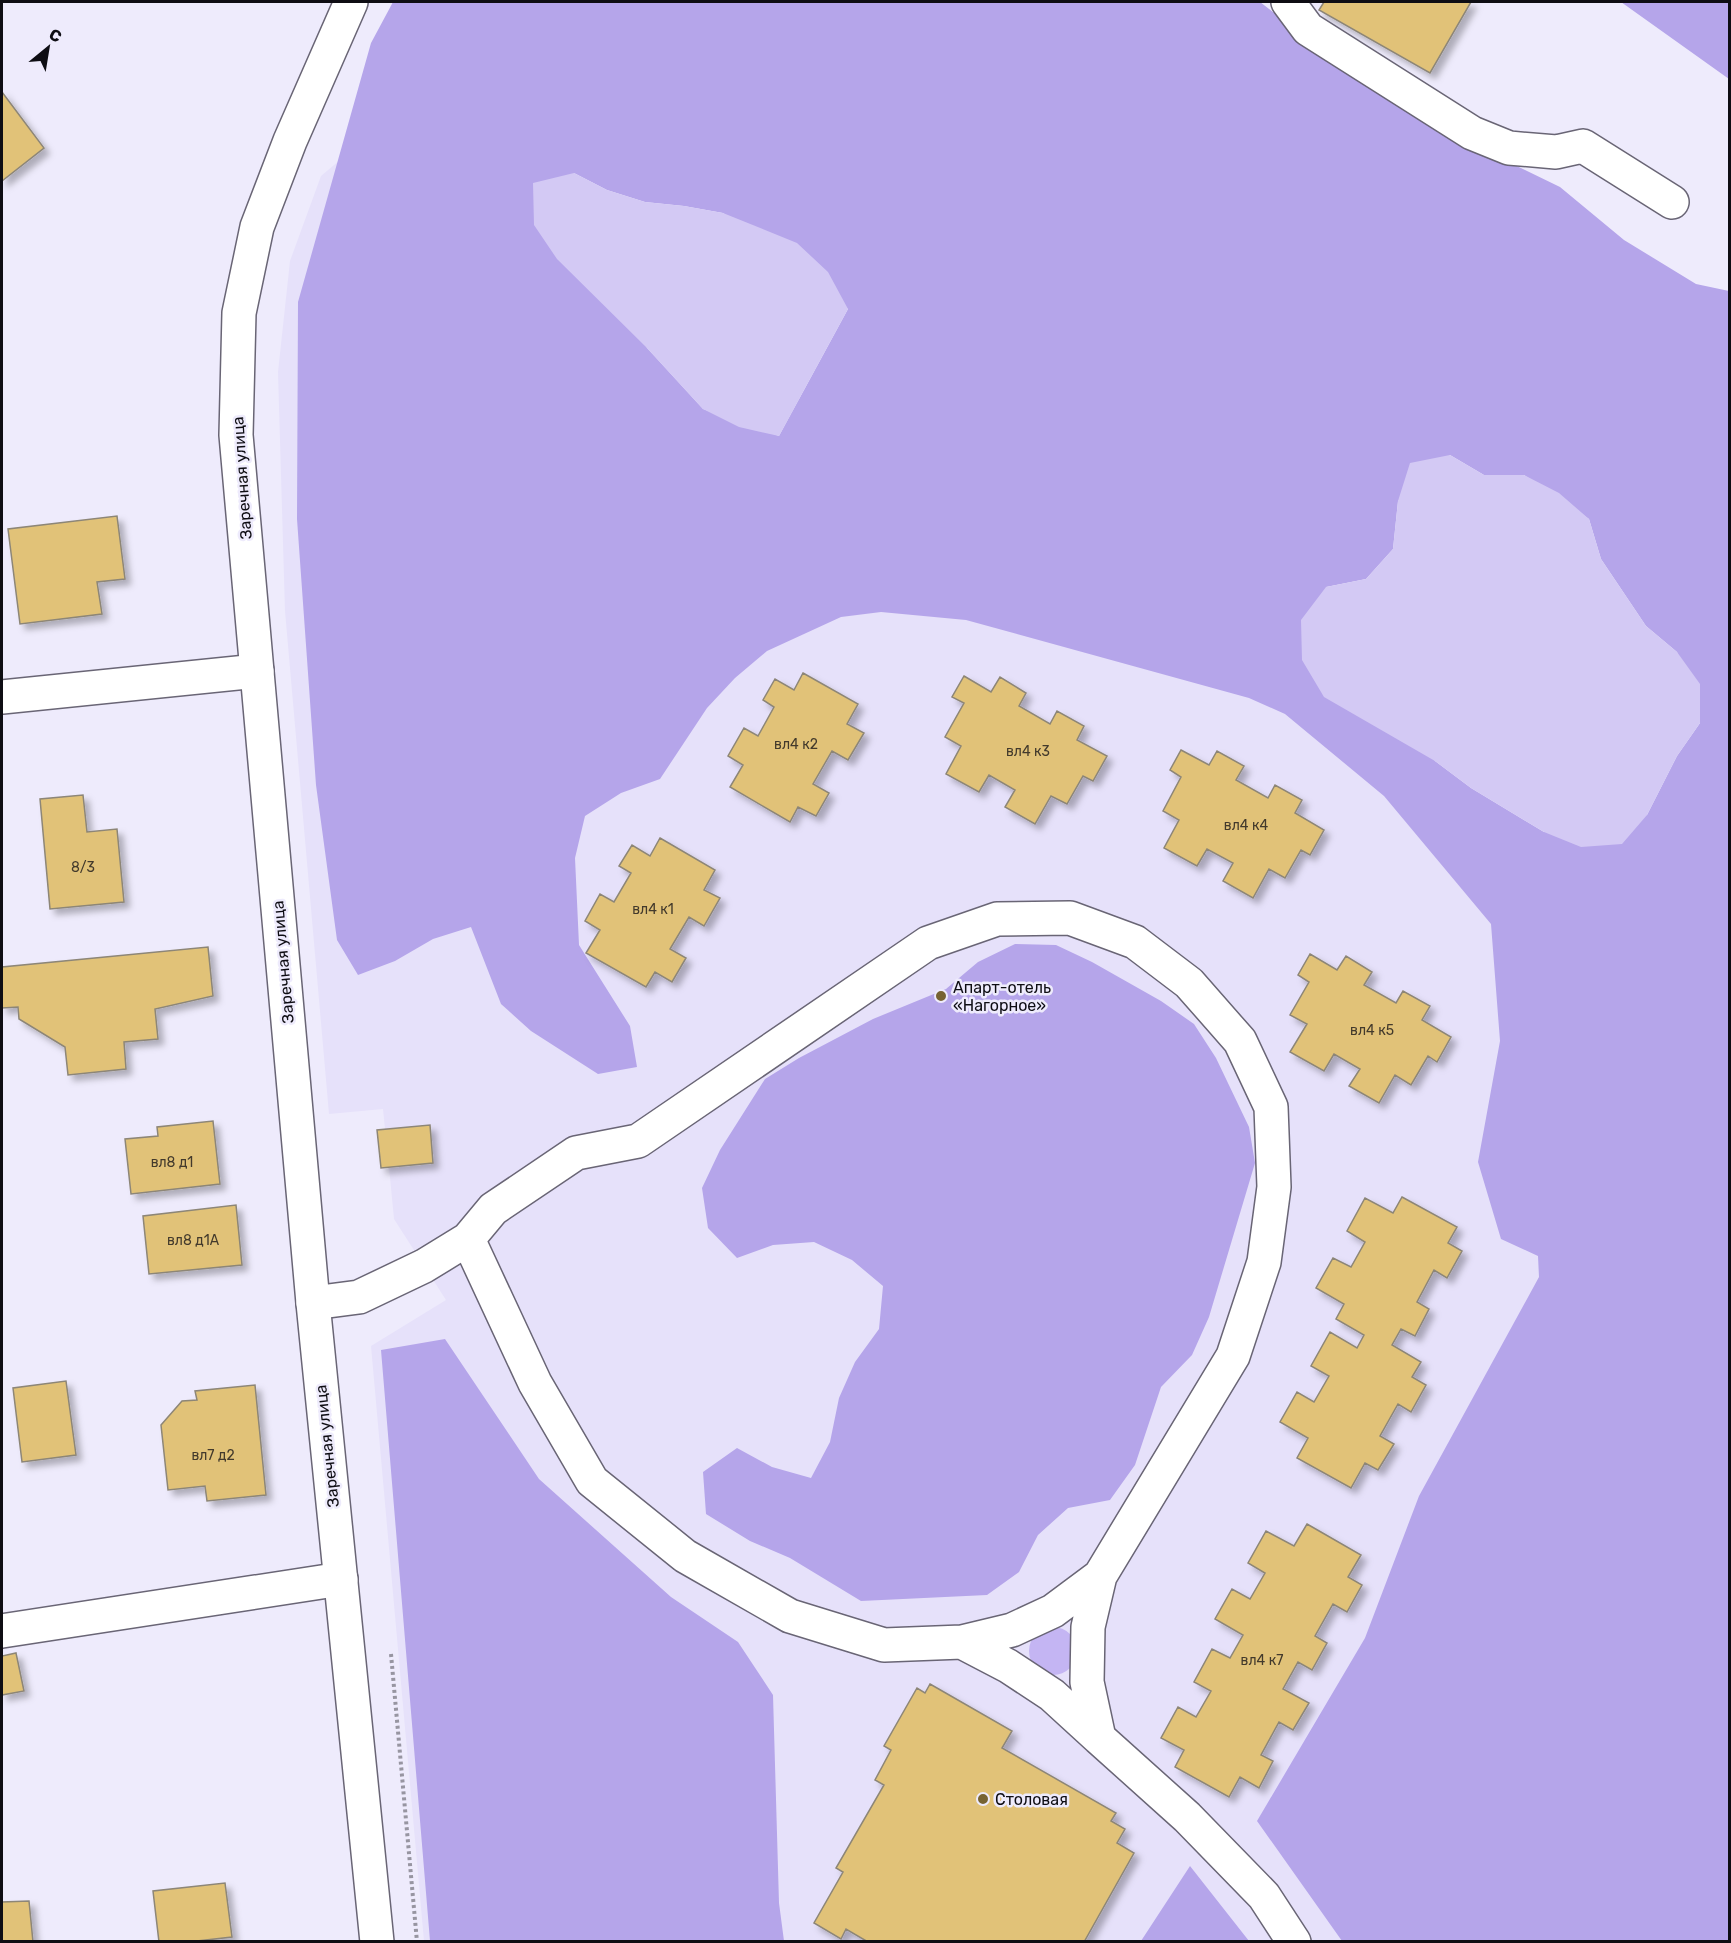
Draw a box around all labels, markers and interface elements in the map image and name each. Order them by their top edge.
north arrow [18,18,78,78]
text: С [46,24,65,46]
street label: Заречная улица [228,416,256,540]
house number: вл4 к2 [774,736,818,753]
house number: вл4 к3 [1006,743,1050,760]
house number: вл4 к4 [1224,817,1268,834]
house number: 8/3 [71,859,95,876]
street label: Заречная улица [268,900,298,1024]
house number: вл4 к1 [632,901,674,918]
place label: Апарт-отель «Нагорное» [953,978,1051,1015]
marker: Апарт-отель «Нагорное» [934,989,948,1003]
house number: вл4 к5 [1350,1022,1394,1039]
house number: вл8 д1 [151,1154,193,1171]
house number: вл8 д1А [167,1232,220,1249]
street label: Заречная улица [311,1384,343,1508]
house number: вл7 д2 [191,1447,235,1464]
house number: вл4 к7 [1241,1652,1283,1669]
place label: Столовая [995,1790,1068,1809]
marker: Столовая [976,1792,990,1806]

